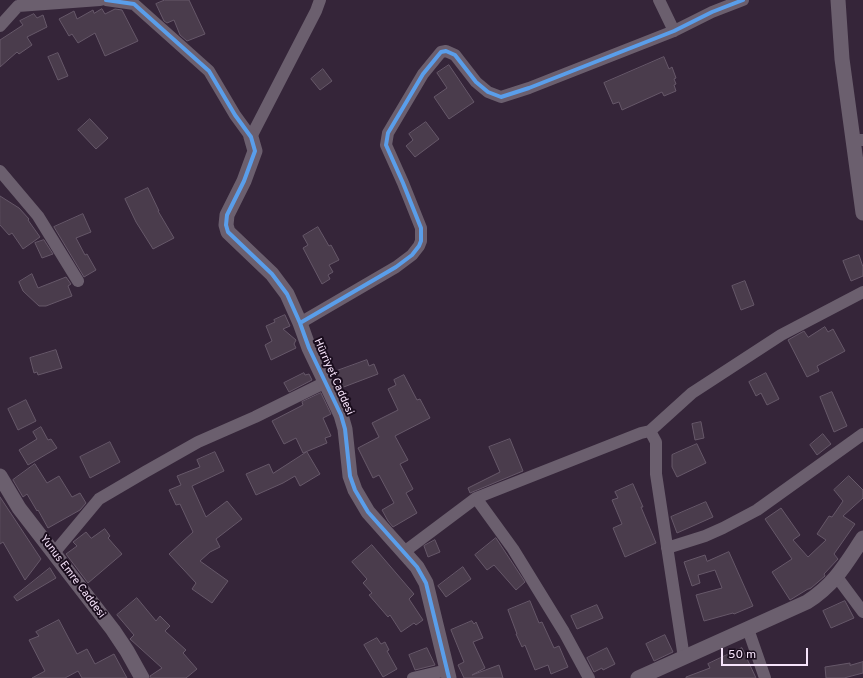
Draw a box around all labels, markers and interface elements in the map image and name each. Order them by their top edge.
street label: Hürriyet Caddesi [310,337,356,417]
street label: Yunus Emre Caddesi [37,533,107,621]
scale bar [723,640,810,666]
text: 50 m [728,647,756,663]

